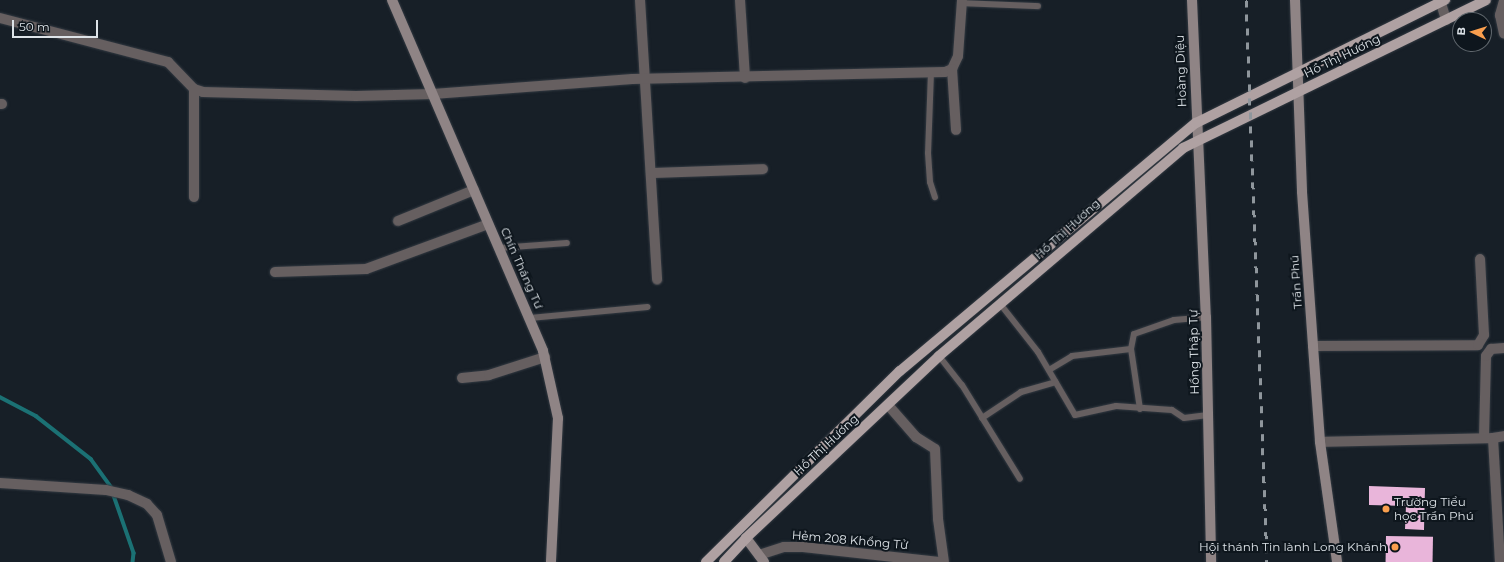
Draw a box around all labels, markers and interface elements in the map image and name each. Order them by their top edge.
scale bar [14,12,100,38]
north arrow [1452,12,1492,52]
text: 50 m [19,19,50,34]
text: B [1454,27,1468,36]
street label: Hồ Thị Hương [1301,31,1383,81]
street label: Hoàng Diệu [1173,35,1189,107]
street label: Hồ Thị Hương [1031,196,1103,262]
street label: Chín Tháng Tư [498,225,546,311]
street label: Trần Phú [1287,254,1305,310]
street label: Hồng Thập Tự [1186,309,1202,395]
street label: Hồ Thị Hương [791,411,861,479]
place label: Trường Tiểu học Trần Phú [1394,495,1474,523]
marker: Trường Tiểu học Trần Phú [1381,504,1391,514]
street label: Hẻm 208 Khổng Tử [791,528,909,552]
place label: Hội thánh Tin lành Long Khánh [1199,540,1387,554]
marker: Hội thánh Tin lành Long Khánh [1390,542,1400,552]

